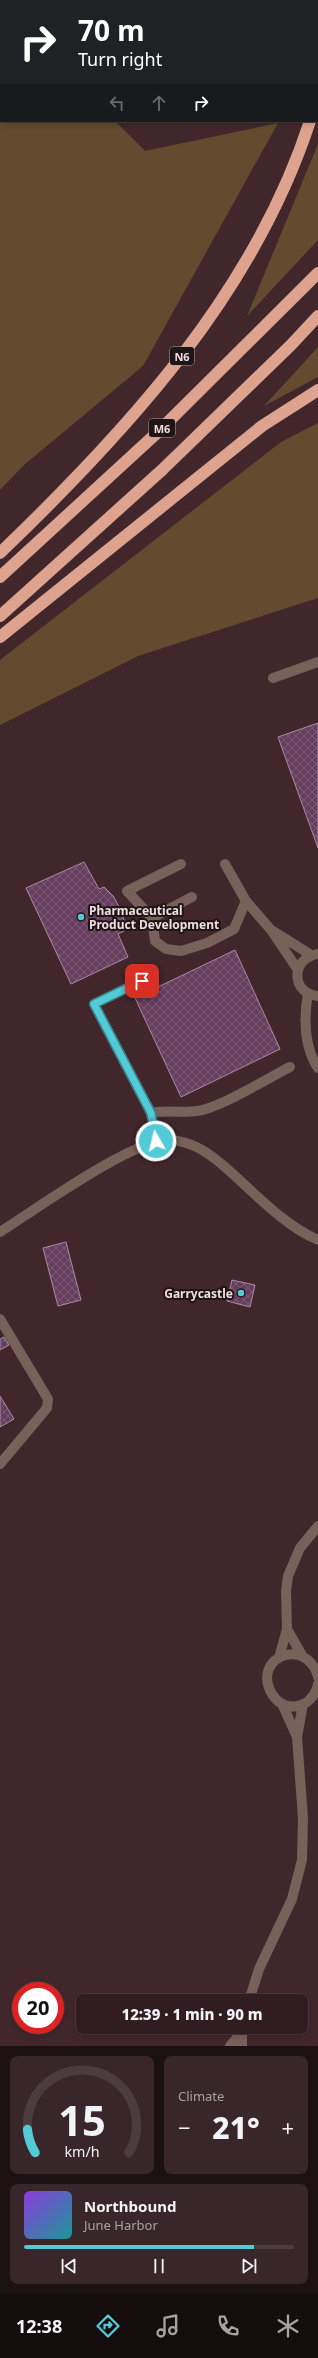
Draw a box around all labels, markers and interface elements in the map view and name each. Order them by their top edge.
text: 70 m [78,11,145,49]
icon: right [12,16,64,68]
text: Turn right [78,47,162,71]
icon: left [106,92,128,114]
icon: ahead [148,92,170,114]
icon: right [190,92,212,114]
road number: N6 [170,347,194,365]
road number: M6 [149,419,175,437]
place label: Pharmaceutical Product Development [89,902,219,933]
marker: Pharmaceutical Product Development [76,912,86,922]
pin [125,964,159,998]
icon: arrive [131,970,153,992]
position arrow [135,1120,177,1162]
place label: Garrycastle [164,1285,233,1302]
marker: Garrycastle [236,1288,246,1298]
speed limit sign: 20 [12,1982,64,2034]
text: 12:39 · 1 min · 90 m [121,2004,263,2024]
text: Climate [178,2087,224,2105]
text: 15 [58,2092,106,2148]
text: 21° [212,2107,260,2148]
text: − [178,2112,191,2142]
text: + [281,2112,294,2142]
text: km/h [64,2142,100,2161]
text: Northbound [84,2196,176,2216]
text: June Harbor [84,2216,158,2234]
icon: previous [58,2255,80,2277]
icon: pause [148,2255,170,2277]
icon: next [238,2255,260,2277]
icon: directions [94,2312,122,2340]
icon: music [154,2312,182,2340]
icon: phone [214,2312,242,2340]
icon: climate [274,2312,302,2340]
text: 12:38 [16,2314,62,2338]

